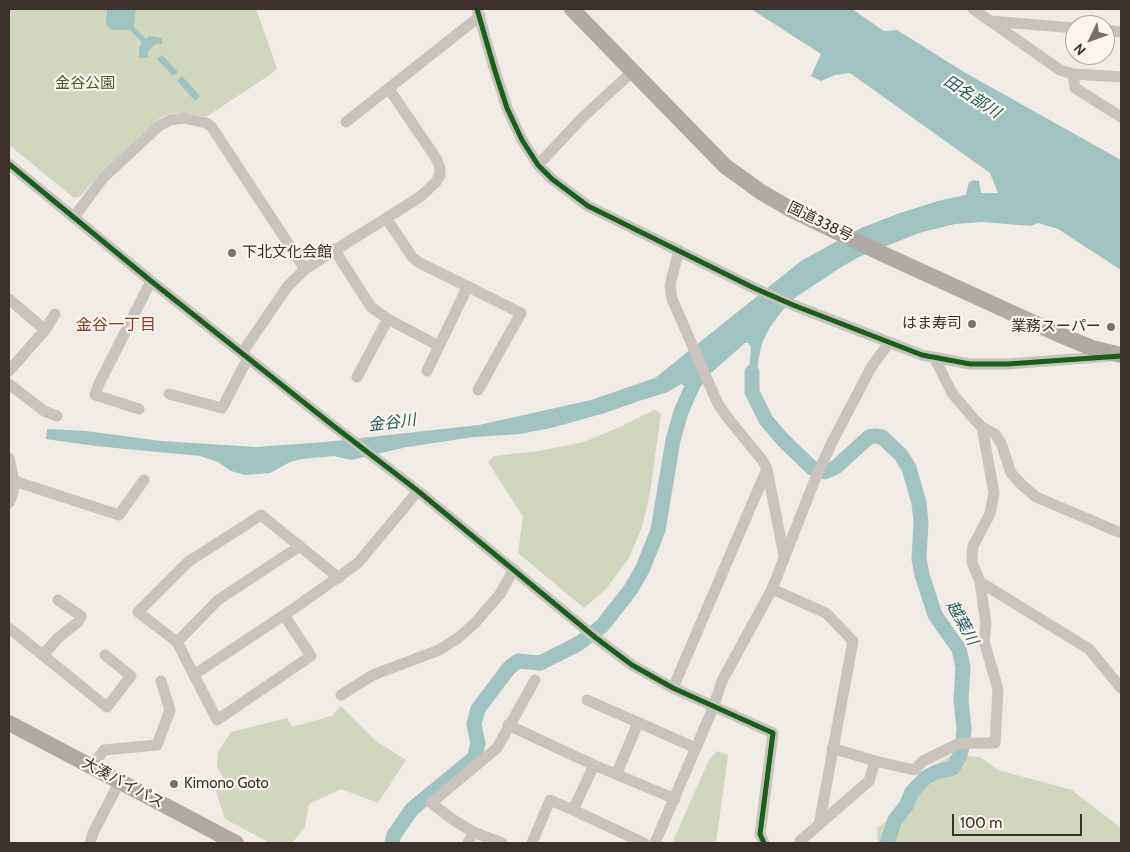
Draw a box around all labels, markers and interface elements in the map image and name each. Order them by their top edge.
north arrow [1065,15,1115,65]
text: N [1070,40,1090,59]
water label: 田名部川 [940,72,1004,122]
park label: 金谷公園 [55,75,115,93]
street label: 国道338号 [784,198,856,246]
place label: 下北文化会館 [242,244,332,262]
marker: 下北文化会館 [226,247,238,259]
district label: 金谷一丁目 [76,315,156,335]
place label: はま寿司 [902,315,962,333]
marker: はま寿司 [966,318,978,330]
place label: 業務スーパー [1011,318,1101,336]
marker: 業務スーパー [1105,321,1117,333]
water label: 金谷川 [367,411,417,435]
water label: 越葉川 [942,597,982,649]
street label: 大湊バイパス [79,754,167,812]
place label: Kimono Goto [184,775,269,793]
marker: Kimono Goto [168,778,180,790]
scale bar [955,804,1085,836]
text: 100 m [960,814,1002,832]

